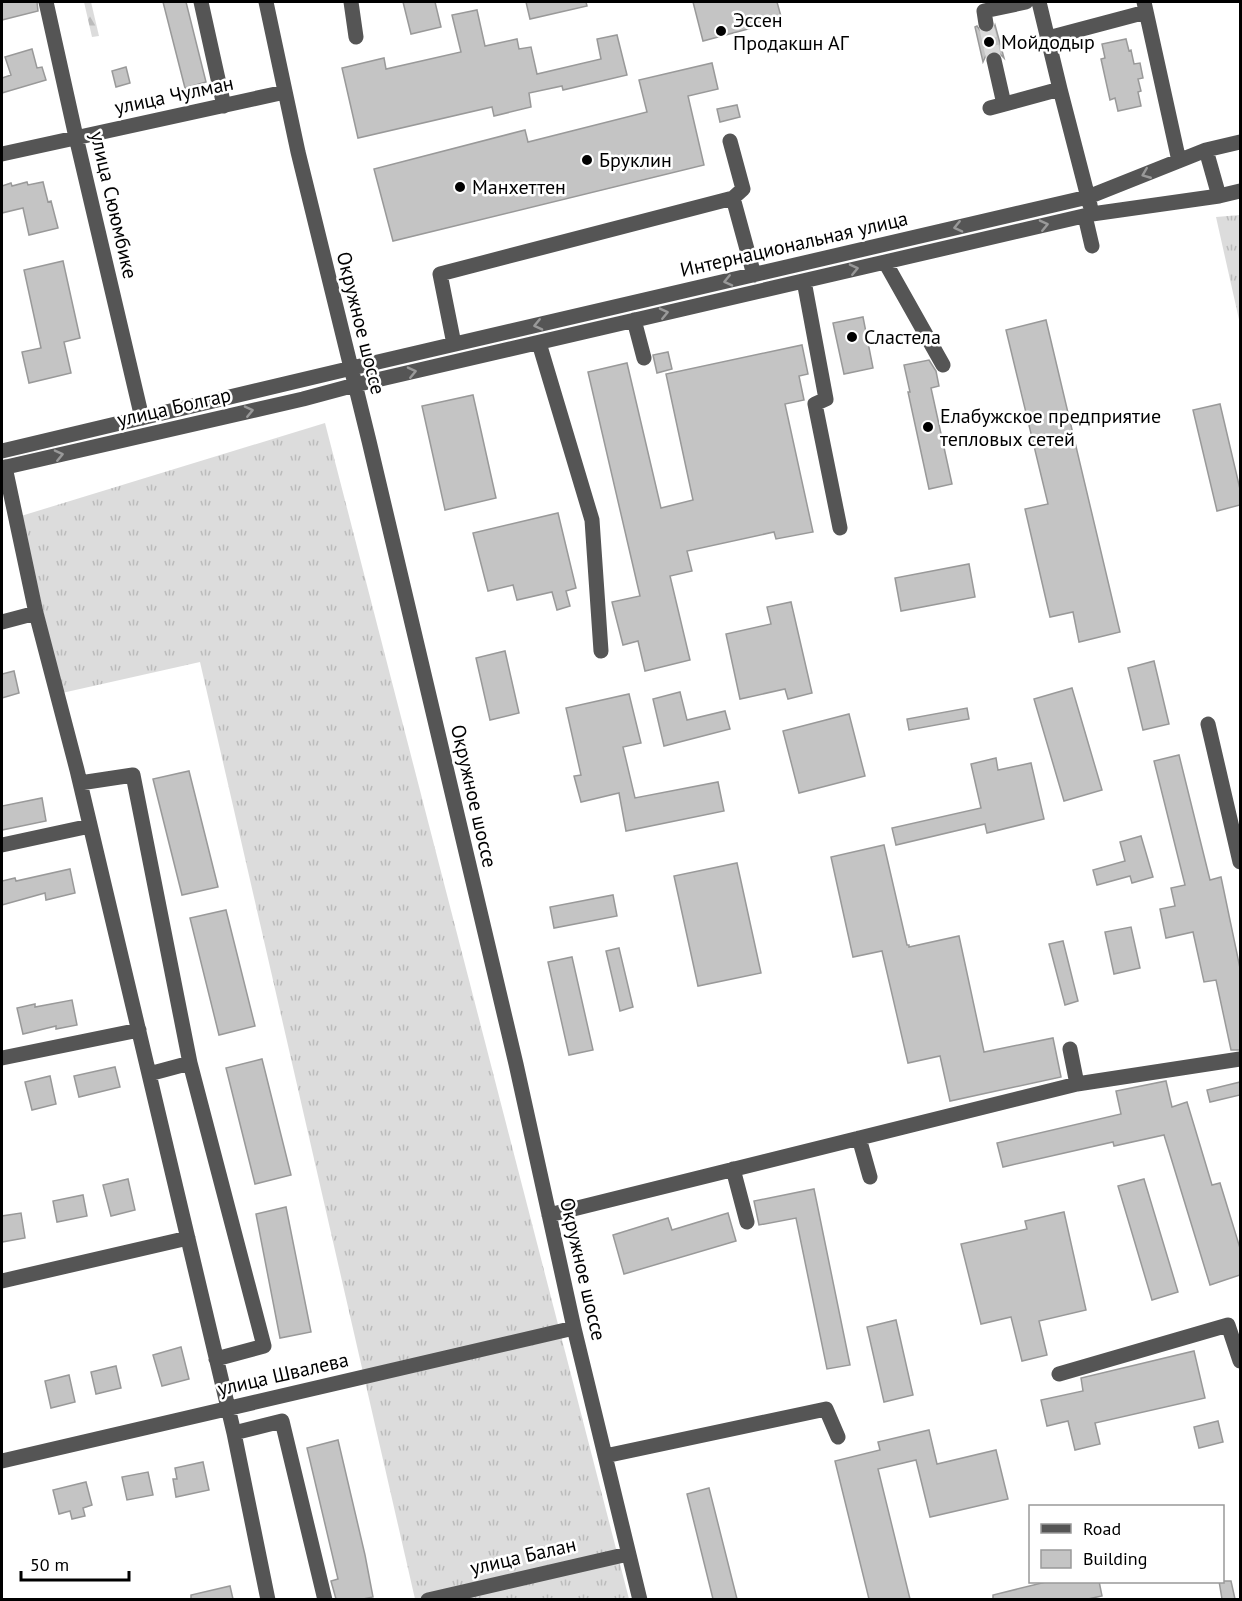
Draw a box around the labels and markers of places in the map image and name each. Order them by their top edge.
place label: Эссен Продакшн АГ [733,7,850,56]
marker: Эссен Продакшн АГ [714,24,728,38]
place label: Мойдодыр [1001,29,1095,55]
marker: Мойдодыр [982,35,996,49]
place label: Бруклин [599,147,672,173]
marker: Бруклин [580,153,594,167]
place label: Манхеттен [472,174,566,200]
marker: Манхеттен [453,180,467,194]
place label: Сластела [864,324,941,350]
marker: Сластела [845,330,859,344]
place label: Елабужское предприятие тепловых сетей [940,403,1161,452]
marker: Елабужское предприятие тепловых сетей [921,420,935,434]

